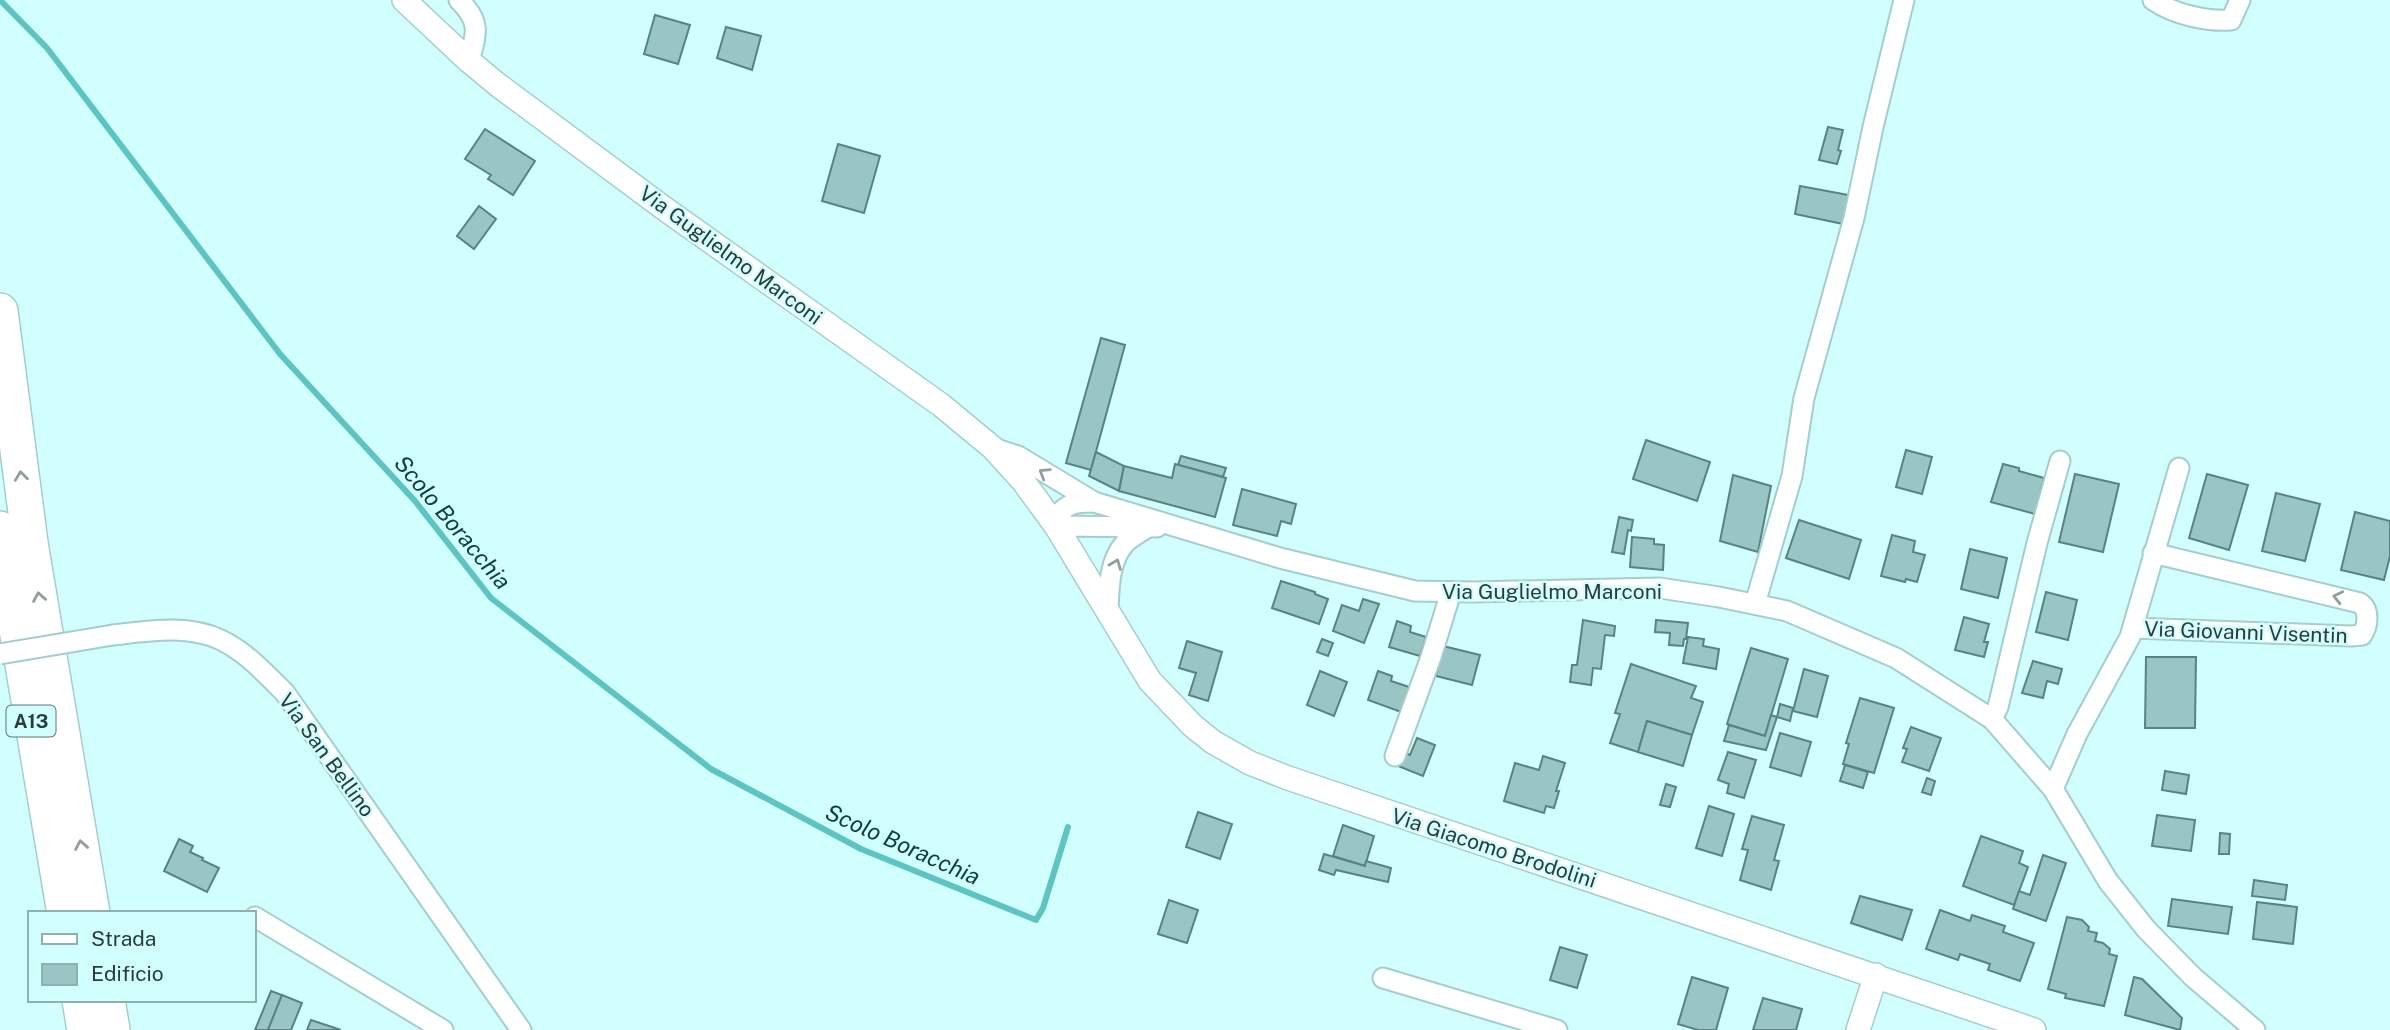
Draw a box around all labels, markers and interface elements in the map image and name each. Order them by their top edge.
street label: Via Guglielmo Marconi [635,180,827,330]
water label: Scolo Boracchia [389,450,517,594]
one-way arrow [1039,468,1052,481]
one-way arrow [13,470,28,481]
one-way arrow [1107,559,1121,571]
street label: Via Guglielmo Marconi [1442,579,1662,604]
one-way arrow [32,591,47,603]
one-way arrow [2332,591,2344,605]
street label: Via Giovanni Visentin [2144,616,2348,648]
street label: Via San Bellino [274,688,380,822]
road number: A13 [7,706,56,736]
water label: Scolo Boracchia [822,798,984,890]
street label: Via Giacomo Brodolini [1388,803,1600,893]
one-way arrow [74,840,89,851]
legend [28,911,256,1002]
text: Strada [91,926,156,951]
text: Edificio [91,961,164,986]

